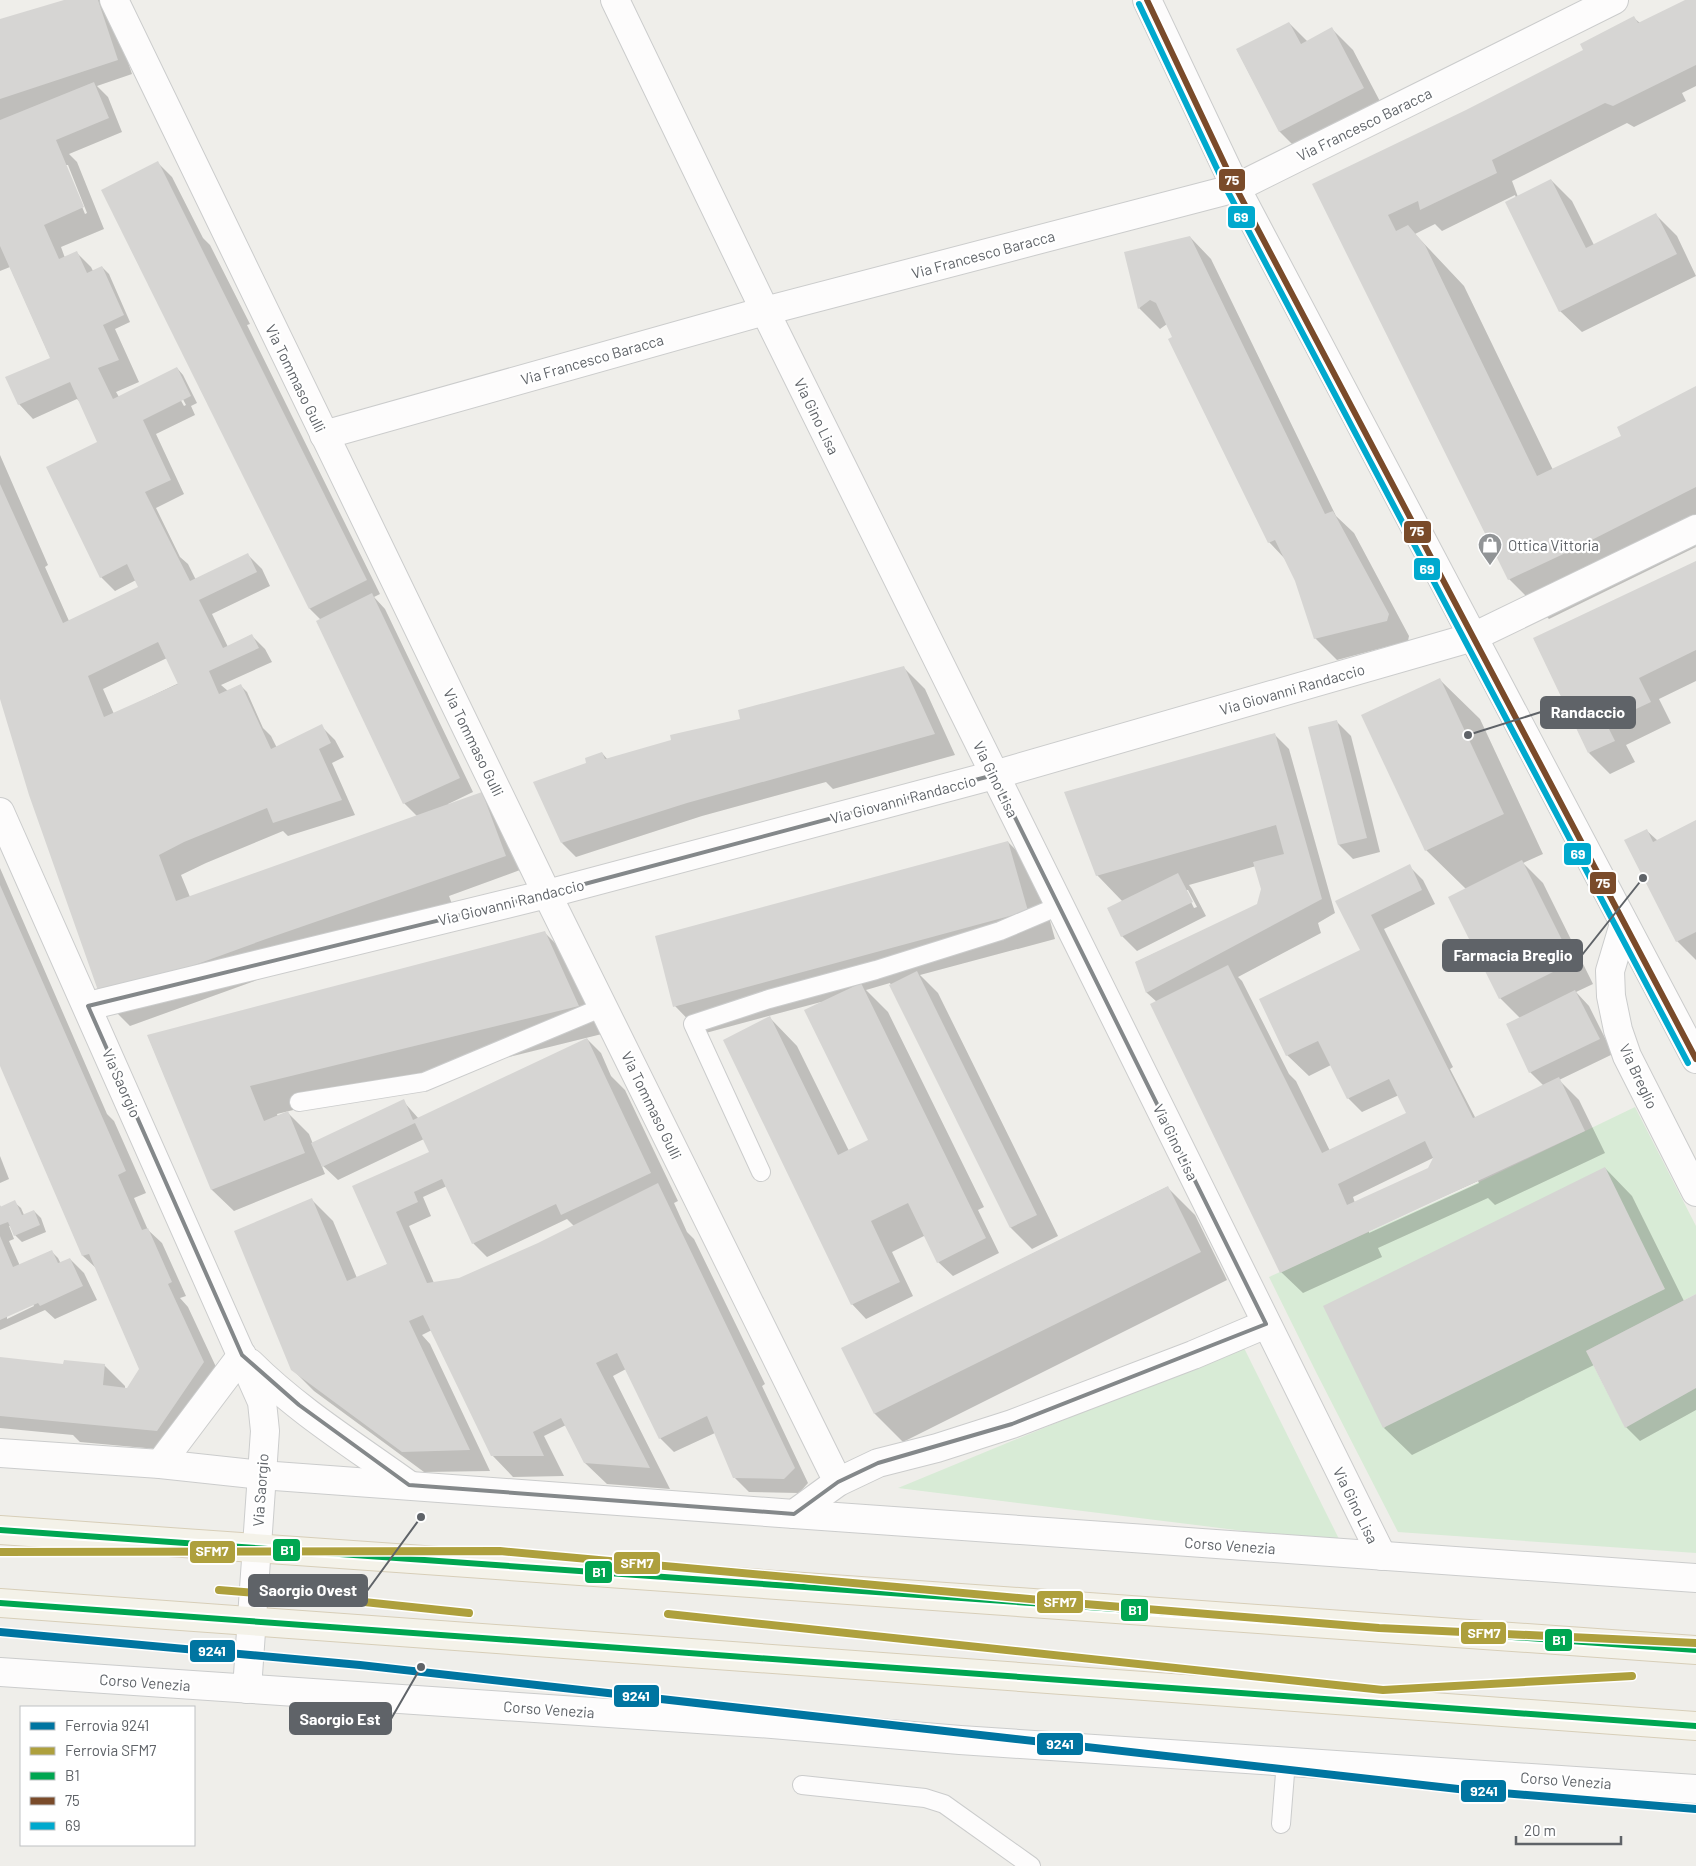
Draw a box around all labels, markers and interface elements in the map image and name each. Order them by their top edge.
street label: Via Francesco Baracca [1294,84,1434,164]
line badge: 75 [1218,168,1246,192]
text: 75 [1225,171,1240,188]
line badge: 69 [1227,205,1256,229]
text: 69 [1234,208,1248,225]
street label: Via Francesco Baracca [909,226,1057,282]
street label: Via Tommaso Gulli [262,321,330,435]
street label: Via Francesco Baracca [518,330,666,388]
street label: Via Gino Lisa [791,375,843,457]
line badge: 75 [1403,520,1432,544]
text: 75 [1410,522,1425,539]
shop icon: Ottica Vittoria [1477,532,1503,566]
place label: Ottica Vittoria [1508,536,1599,554]
line badge: 69 [1413,557,1441,581]
text: 69 [1420,560,1434,577]
street label: Via Giovanni Randaccio [1217,660,1367,718]
street label: Via Tommaso Gulli [440,685,508,799]
callout: Randaccio [1541,697,1635,728]
text: Randaccio [1551,702,1625,721]
street label: Via Gino Lisa [970,738,1022,820]
street label: Via Giovanni Randaccio [828,771,978,827]
line badge: 69 [1563,842,1592,866]
text: 69 [1571,845,1585,862]
line badge: 75 [1589,871,1617,895]
text: 75 [1596,874,1611,891]
street label: Via Giovanni Randaccio [436,875,586,929]
callout: Farmacia Breglio [1443,940,1582,971]
text: Farmacia Breglio [1453,945,1573,964]
street label: Via Breglio [1616,1041,1662,1111]
street label: Via Saorgio [99,1046,145,1120]
street label: Via Tommaso Gulli [618,1048,686,1162]
street label: Via Gino Lisa [1150,1101,1202,1183]
street label: Via Saorgio [248,1453,272,1527]
street label: Via Gino Lisa [1330,1464,1382,1546]
street label: Corso Venezia [1184,1533,1276,1557]
line badge: B1 [272,1538,301,1562]
line badge: SFM7 [189,1540,236,1564]
text: B1 [280,1541,294,1558]
text: SFM7 [195,1542,229,1559]
line badge: SFM7 [613,1551,661,1575]
text: SFM7 [620,1554,654,1571]
line badge: B1 [584,1560,613,1584]
text: B1 [592,1563,606,1580]
callout: Saorgio Ovest [249,1575,367,1606]
text: Saorgio Ovest [259,1580,357,1599]
line badge: SFM7 [1036,1590,1084,1614]
text: SFM7 [1043,1593,1077,1610]
line badge: B1 [1120,1598,1149,1622]
text: B1 [1128,1601,1142,1618]
line badge: SFM7 [1460,1621,1507,1645]
text: SFM7 [1467,1624,1501,1641]
line badge: B1 [1544,1628,1573,1652]
text: B1 [1552,1631,1566,1648]
line badge: 9241 [189,1639,236,1663]
text: 9241 [198,1642,226,1659]
street label: Corso Venezia [99,1670,191,1694]
line badge: 9241 [613,1684,660,1708]
text: 9241 [622,1687,650,1704]
street label: Corso Venezia [503,1697,595,1721]
callout: Saorgio Est [290,1703,391,1734]
legend [20,1706,195,1846]
text: Saorgio Est [299,1709,381,1728]
text: Ferrovia 9241 [65,1716,149,1734]
line badge: 9241 [1036,1732,1084,1756]
text: 9241 [1046,1735,1074,1752]
text: Ferrovia SFM7 [65,1741,156,1759]
text: B1 [65,1766,80,1784]
street label: Corso Venezia [1520,1768,1612,1792]
line badge: 9241 [1460,1779,1507,1803]
text: 9241 [1470,1782,1498,1799]
text: 75 [65,1791,80,1809]
scale bar [1516,1814,1621,1846]
text: 69 [65,1816,81,1834]
text: 20 m [1524,1821,1556,1839]

